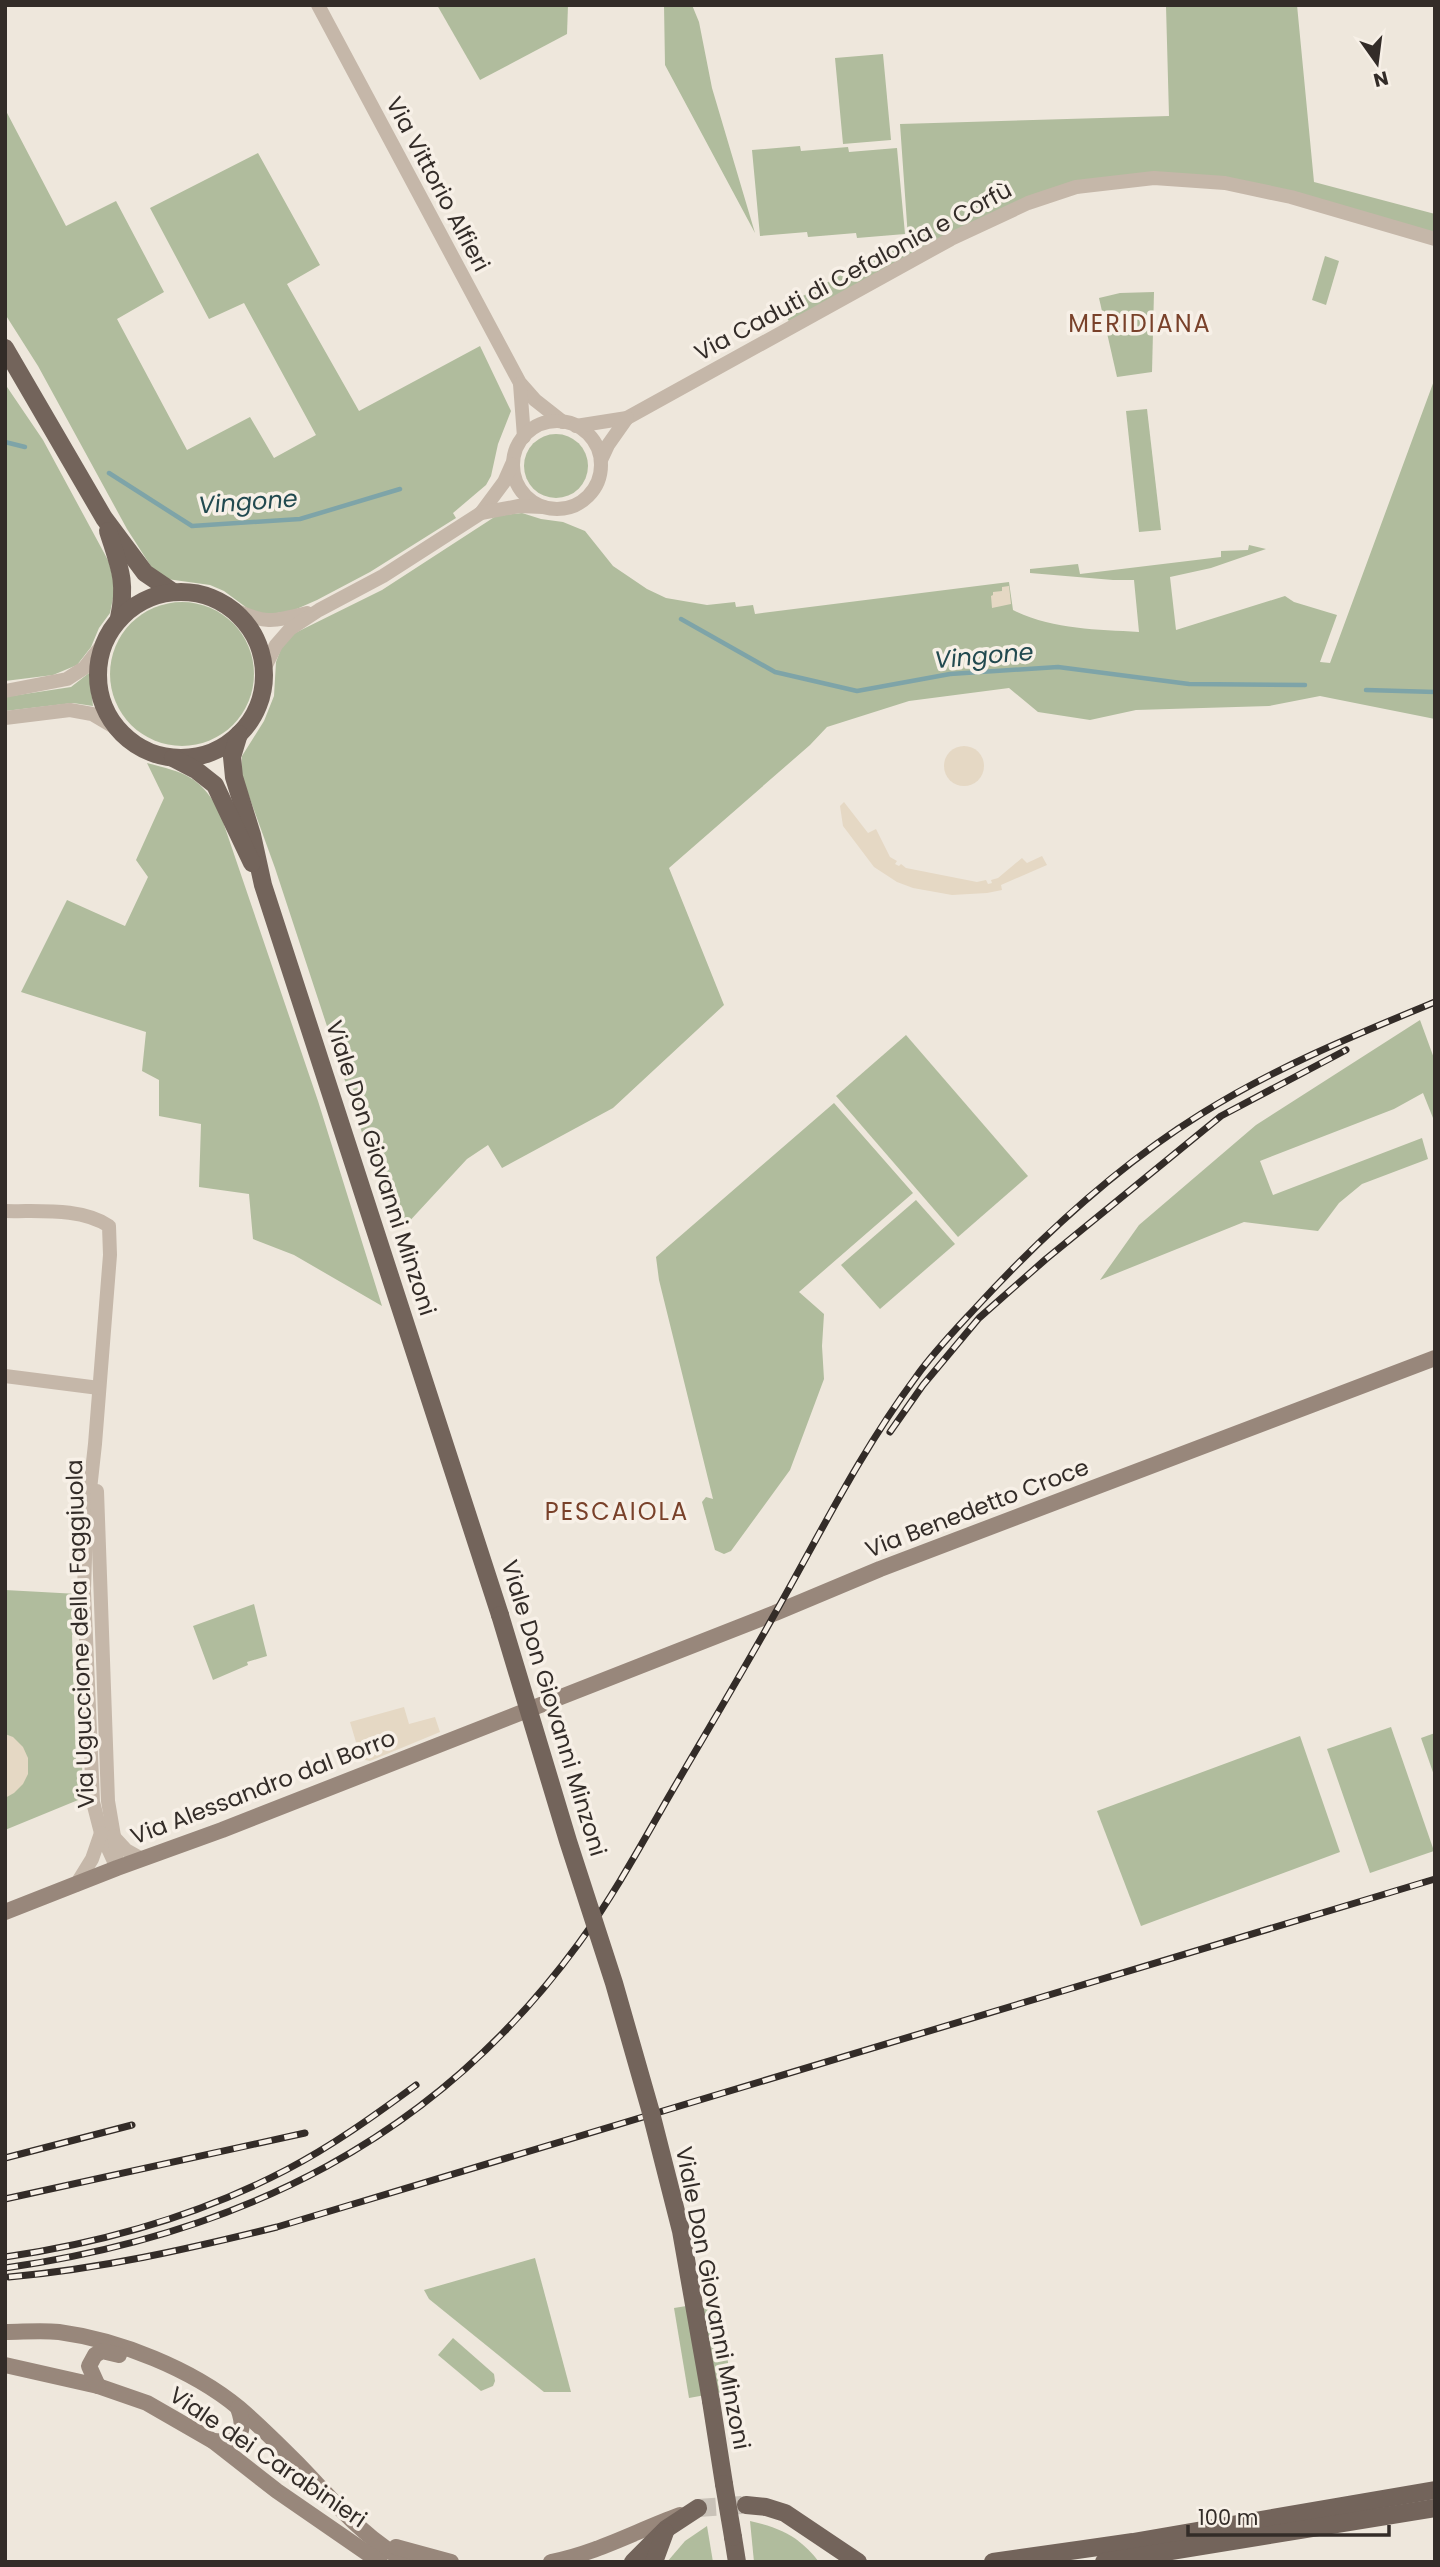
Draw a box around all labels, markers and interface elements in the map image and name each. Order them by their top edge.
north arrow [1342,28,1412,98]
text: N [1371,64,1391,94]
street label: Via Vittorio Alfieri [378,91,498,277]
street label: Via Caduti di Cefalonia e Corfù [689,173,1017,369]
district label: MERIDIANA [1068,307,1212,340]
water label: Vingone [197,482,299,521]
water label: Vingone [933,635,1035,676]
street label: Viale Don Giovanni Minzoni [318,1016,444,1320]
street label: Via Benedetto Croce [861,1451,1093,1565]
street label: Via Uguccione della Faggiuola [58,1459,102,1809]
district label: PESCAIOLA [545,1495,689,1528]
street label: Viale Don Giovanni Minzoni [494,1556,614,1860]
street label: Via Alessandro dal Borro [126,1722,400,1852]
street label: Viale Don Giovanni Minzoni [668,2144,758,2452]
street label: Viale dei Carabinieri [163,2379,373,2535]
scale bar [1188,2494,1389,2538]
text: 100 m [1198,2503,1258,2532]

